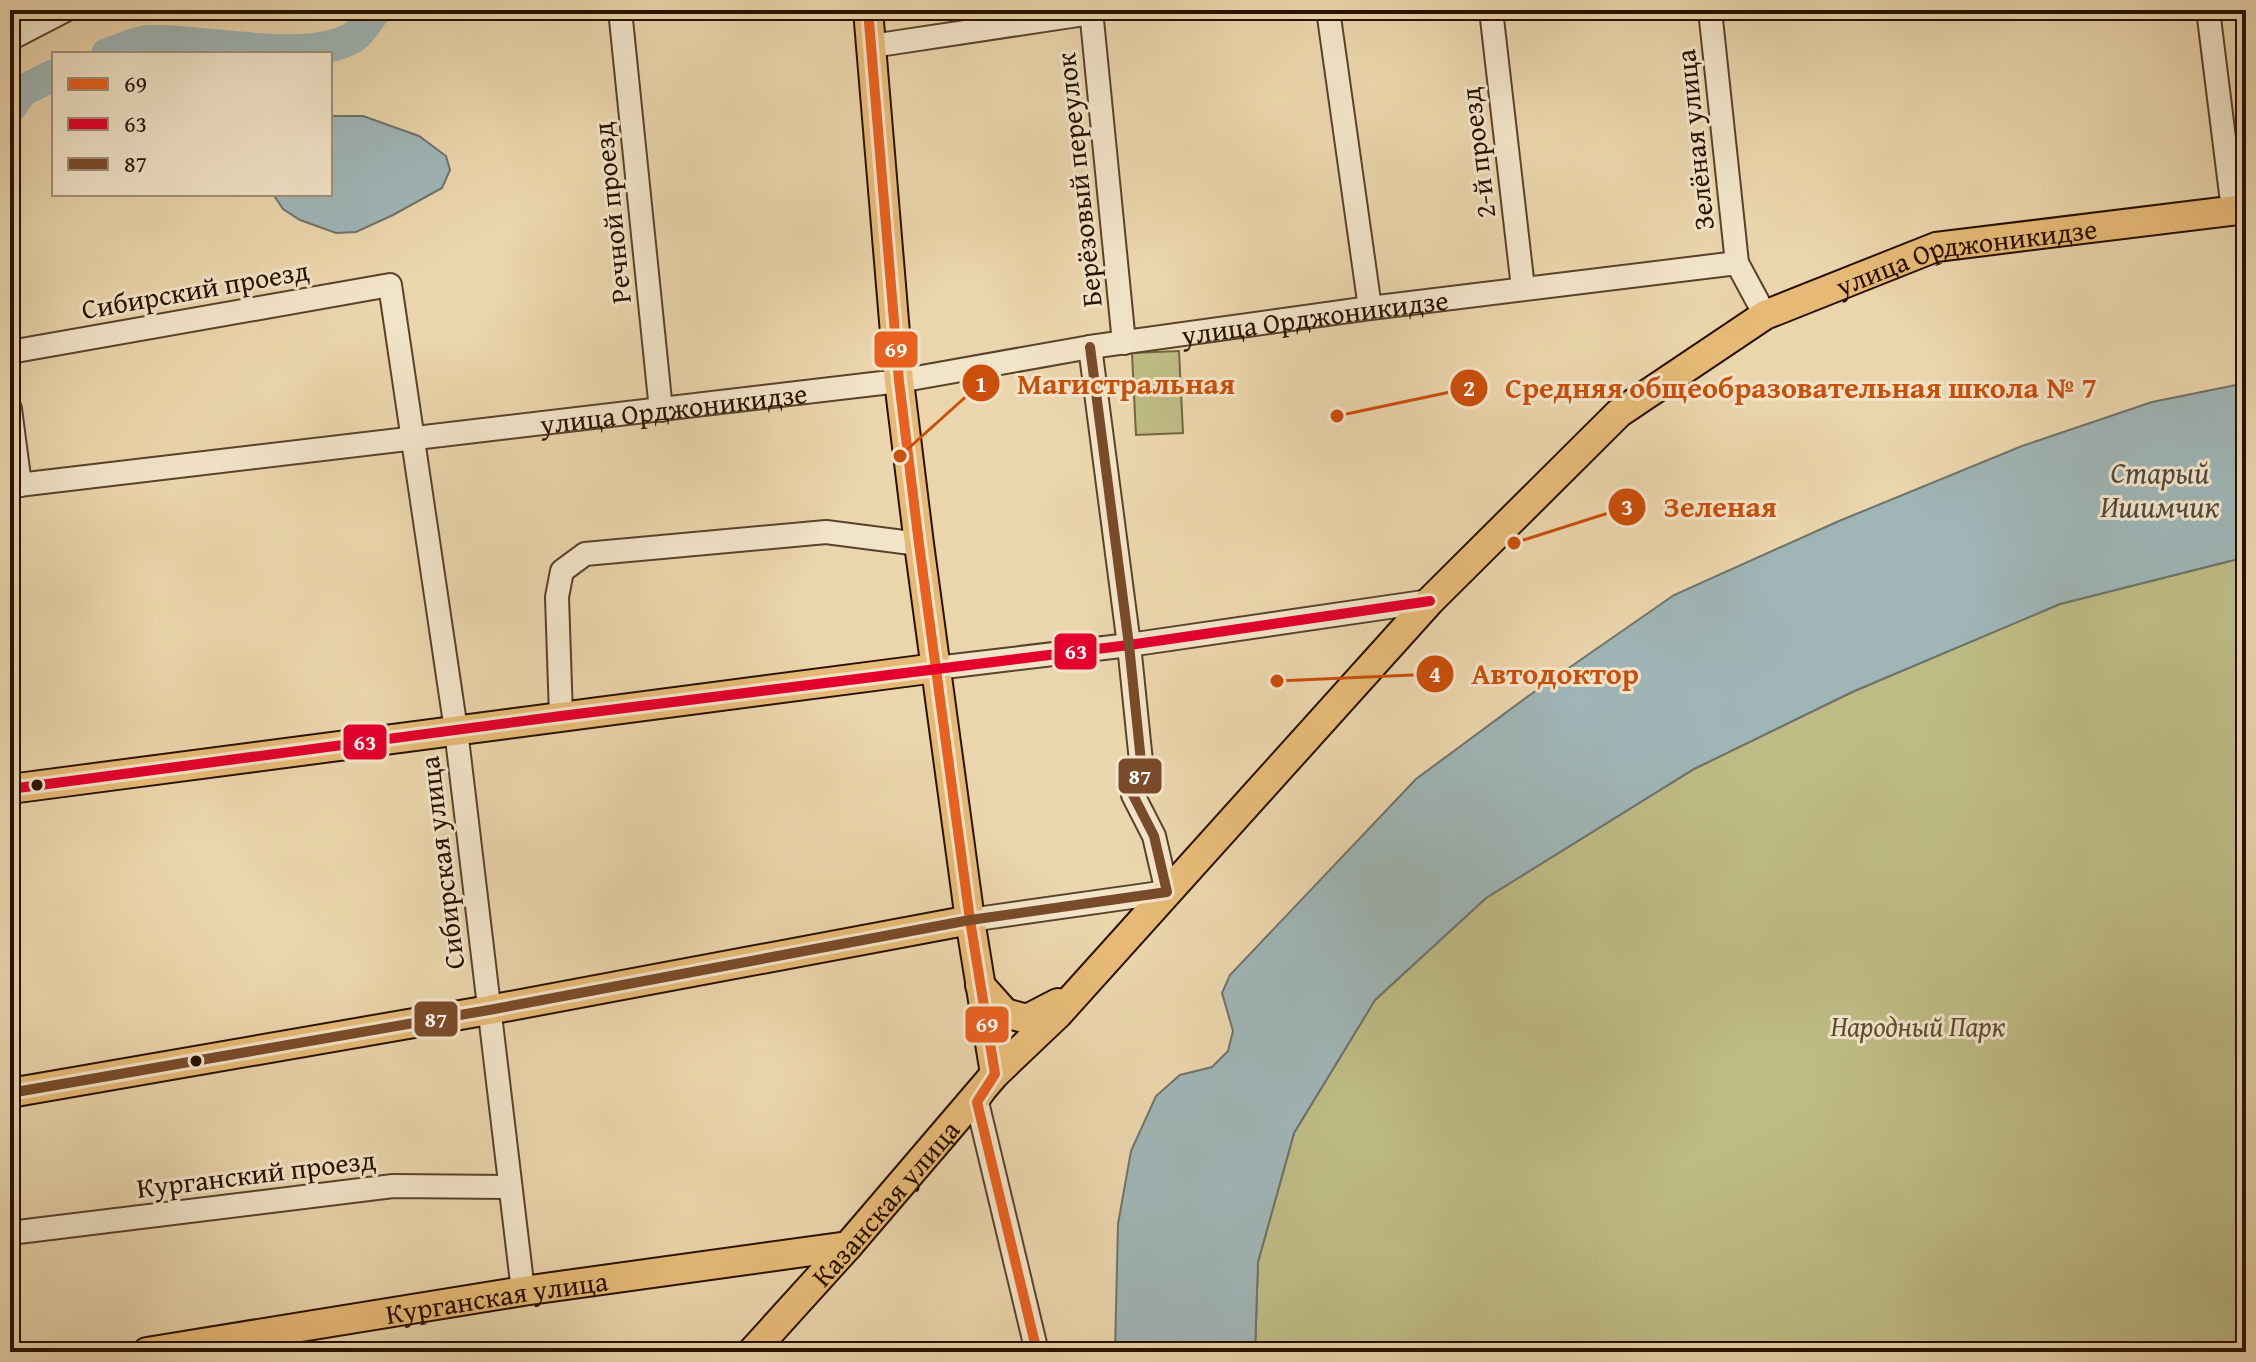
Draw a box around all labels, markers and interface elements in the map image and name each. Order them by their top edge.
street label: Зелёная улица [1664,47,1724,232]
street label: Берёзовый переулок [1044,50,1112,309]
legend [52,52,332,196]
text: 69 [124,66,147,101]
street label: 2-й проезд [1449,85,1505,221]
text: 63 [124,106,147,141]
street label: Речной проезд [581,120,641,306]
text: 87 [124,146,147,181]
street label: улица Орджоникидзе [1828,207,2099,306]
street label: Сибирский проезд [78,249,312,329]
street label: улица Орджоникидзе [1178,278,1450,355]
line badge: 69 [873,330,919,369]
text: 69 [885,333,907,365]
callout: Магистральная [961,356,1251,410]
text: Магистральная [1017,361,1235,405]
callout: Средняя общеобразовательная школа № 7 [1449,361,2113,415]
text: Средняя общеобразовательная школа № 7 [1505,365,2097,409]
text: 1 [975,366,987,401]
text: 2 [1463,370,1475,405]
street label: улица Орджоникидзе [537,372,809,444]
water label: Старый Ишимчик [2100,450,2220,528]
callout: Зеленая [1607,480,1793,534]
text: Зеленая [1663,484,1777,528]
text: 3 [1621,489,1633,524]
line badge: 63 [1053,632,1098,671]
text: 63 [1065,635,1087,667]
callout: Автодоктор [1415,647,1655,701]
text: Автодоктор [1471,651,1639,695]
text: 4 [1429,656,1441,691]
line badge: 63 [342,723,388,761]
text: 63 [354,726,376,758]
street label: Сибирская улица [408,753,474,972]
line badge: 87 [1117,757,1163,795]
text: 87 [1129,760,1151,792]
unlabelled marker [29,777,45,793]
line badge: 87 [413,1000,459,1038]
text: 87 [425,1003,447,1035]
line badge: 69 [964,1005,1010,1044]
park label: Народный Парк [1830,1005,2006,1046]
text: 69 [976,1008,998,1040]
unlabelled marker [188,1053,204,1069]
street label: Казанская улица [801,1110,969,1295]
street label: Курганский проезд [134,1138,378,1208]
street label: Курганская улица [382,1259,611,1334]

